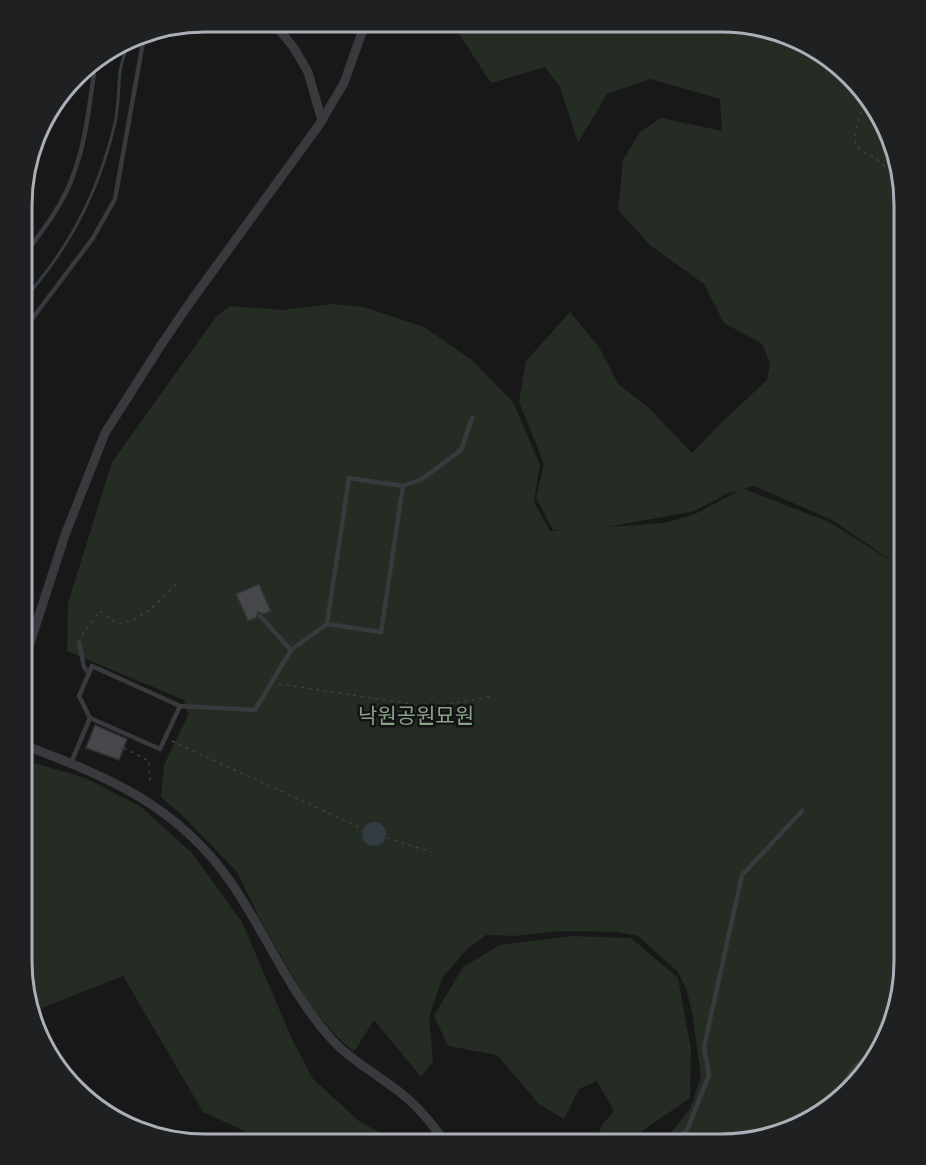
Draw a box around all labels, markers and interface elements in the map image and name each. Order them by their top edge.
park label: 낙원공원묘원 [358,703,474,728]

